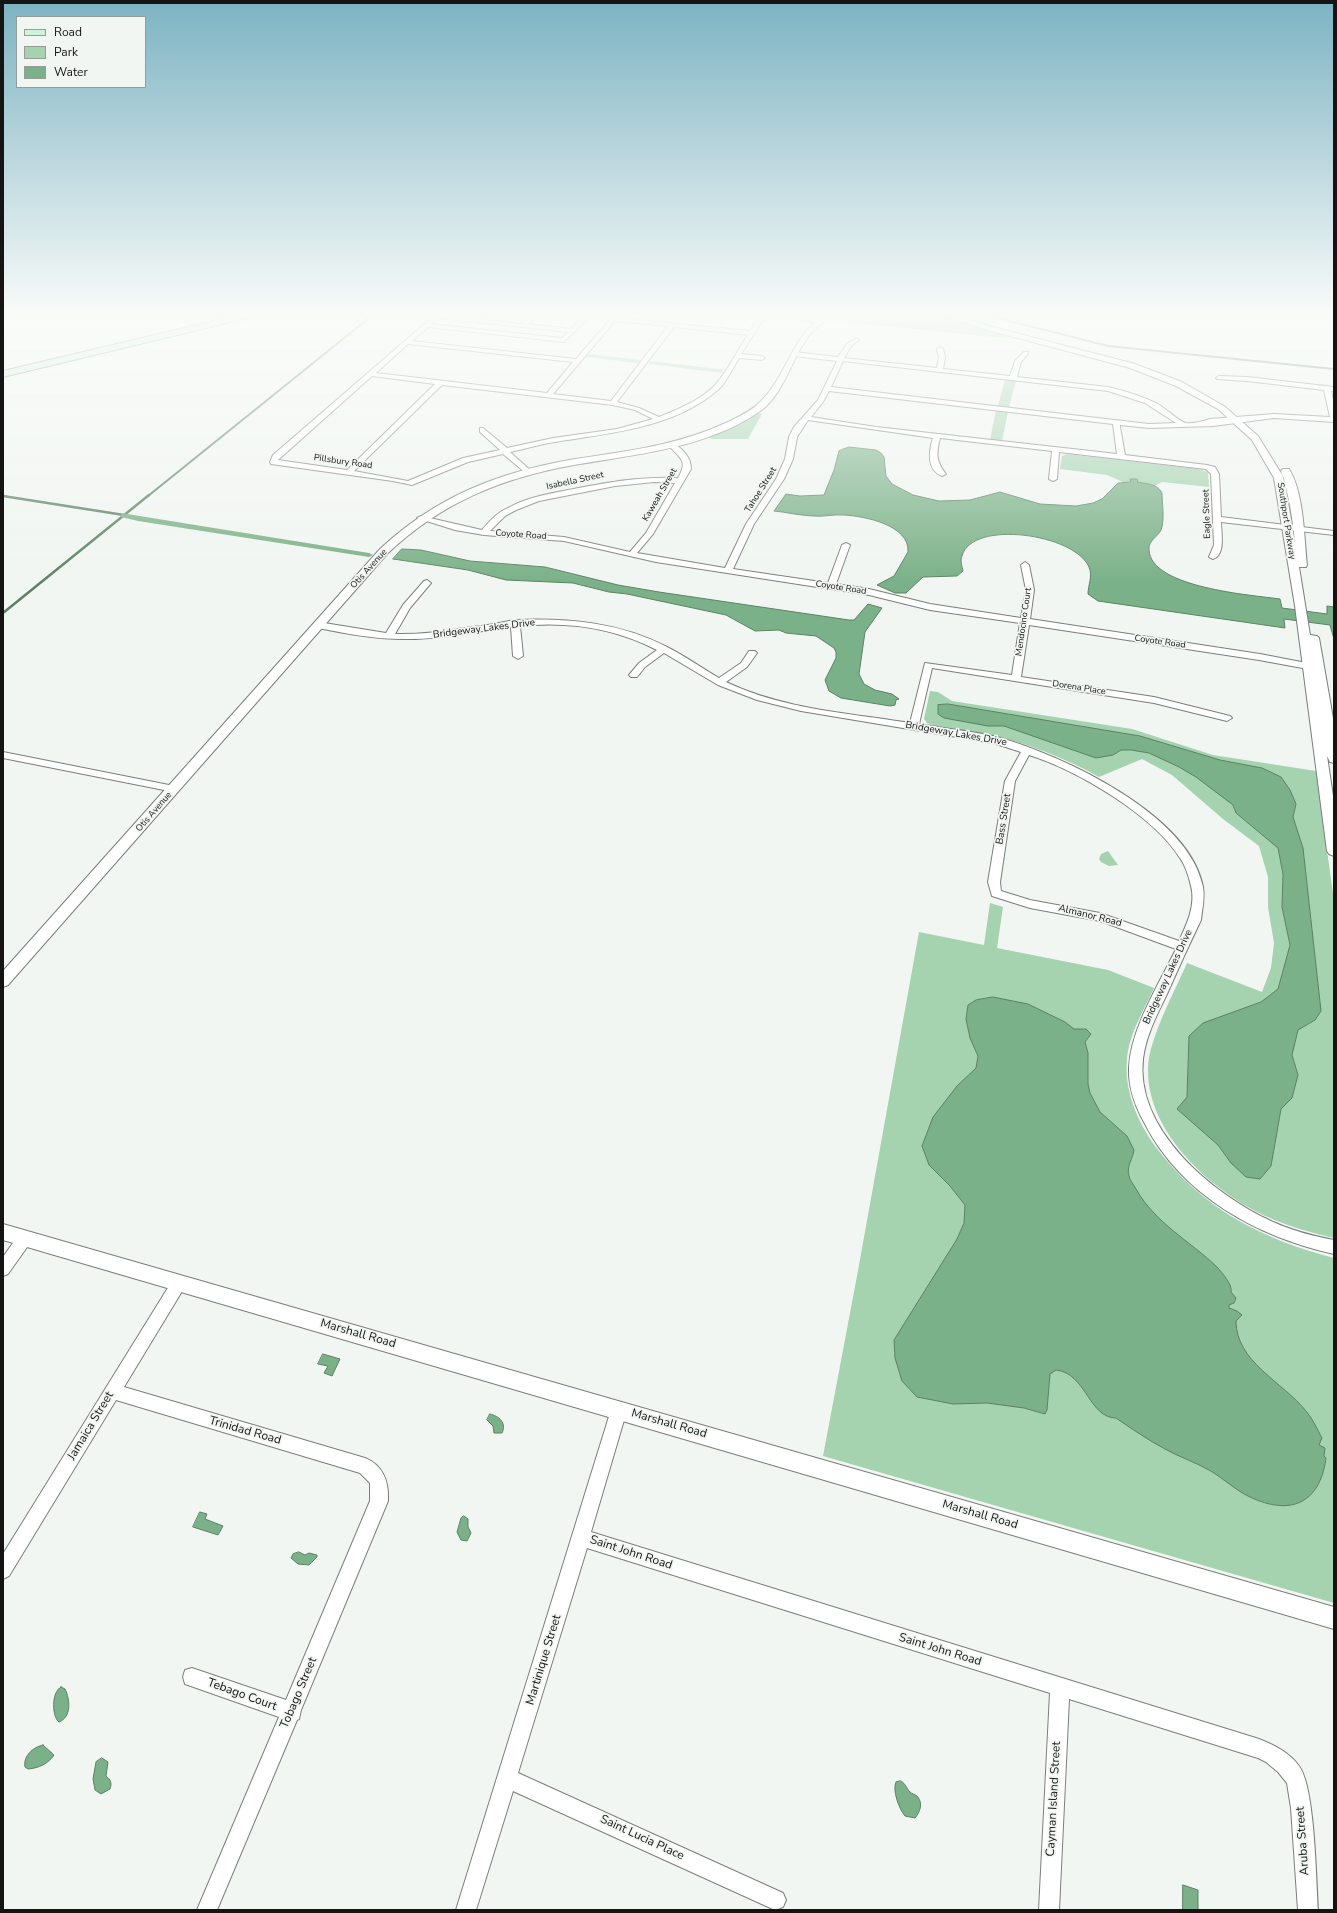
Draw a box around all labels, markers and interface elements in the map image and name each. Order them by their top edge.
legend [16,16,146,88]
text: Road [54,24,82,40]
text: Park [54,44,78,60]
text: Water [54,64,88,80]
street label: Pillsbury Road [313,453,373,471]
street label: Tahoe Street [743,465,779,515]
street label: Kaweah Street [640,467,680,523]
street label: Isabella Street [545,470,605,492]
street label: Southport Parkway [1275,482,1297,560]
street label: Eagle Street [1201,489,1213,539]
street label: Coyote Road [495,528,547,542]
street label: Otis Avenue [348,547,390,591]
street label: Coyote Road [815,579,867,597]
street label: Mendocino Court [1014,587,1034,657]
street label: Bridgeway Lakes Drive [432,617,536,641]
street label: Coyote Road [1134,633,1186,651]
street label: Dorena Place [1052,678,1106,698]
street label: Bridgeway Lakes Drive [904,719,1008,749]
street label: Otis Avenue [134,790,174,834]
street label: Bass Street [994,793,1014,845]
street label: Almanor Road [1057,902,1123,930]
street label: Bridgeway Lakes Drive [1141,928,1195,1026]
street label: Marshall Road [319,1316,397,1352]
street label: Jamaica Street [65,1389,117,1463]
street label: Marshall Road [630,1406,708,1442]
street label: Trinidad Road [207,1414,283,1448]
street label: Marshall Road [941,1497,1019,1533]
street label: Saint John Road [588,1533,674,1573]
street label: Martinique Street [523,1613,565,1707]
street label: Saint John Road [897,1631,983,1669]
street label: Tobago Street [278,1655,320,1731]
street label: Tebago Court [205,1676,279,1714]
street label: Cayman Island Street [1044,1741,1064,1857]
street label: Aruba Street [1293,1806,1313,1876]
street label: Saint Lucia Place [598,1812,686,1864]

